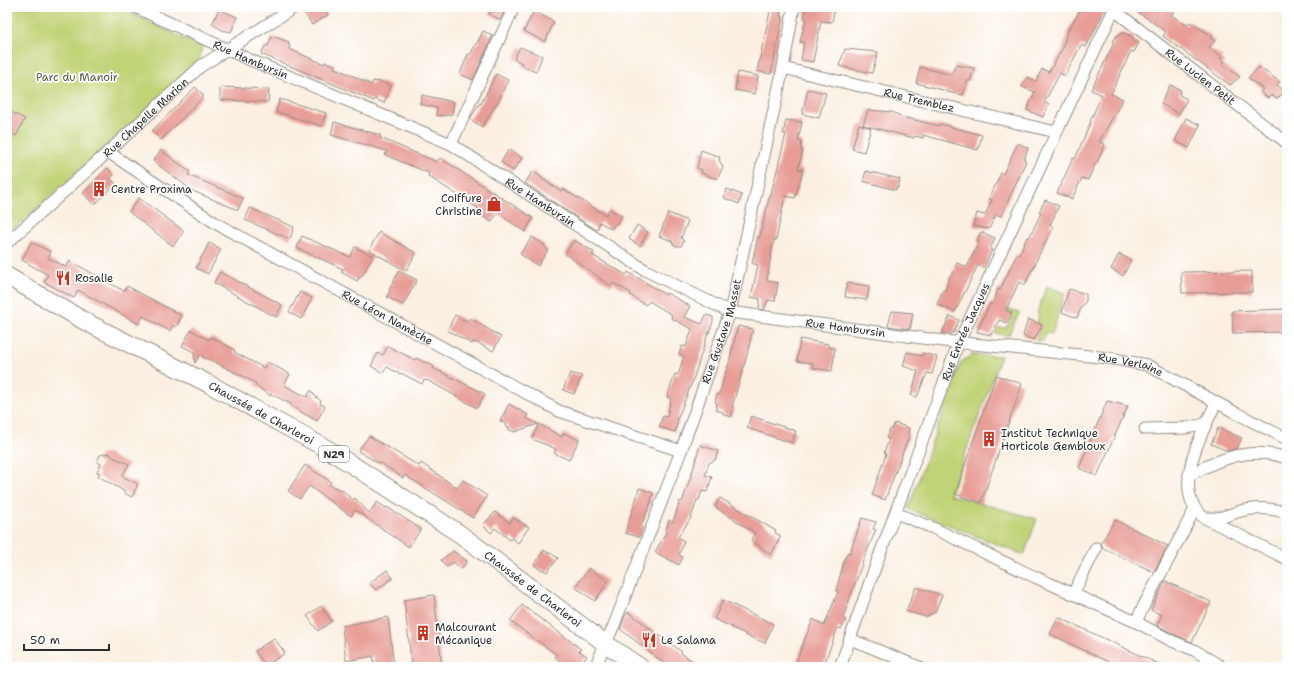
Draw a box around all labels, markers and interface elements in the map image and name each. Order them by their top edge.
street label: Rue Hambursin [211,36,291,83]
street label: Rue Lucien Petit [1162,45,1239,108]
park label: Parc du Manoir [36,70,118,85]
street label: Rue Chapelle Marion [100,74,192,161]
street label: Rue Tremblez [883,84,956,115]
street label: Rue Hambursin [503,174,578,230]
building icon: Centre Proxima [90,180,108,198]
place label: Centre Proxima [111,182,192,197]
place label: Coiffure Christine [435,191,482,219]
shop icon: Coiffure Christine [485,195,503,213]
restaurant icon: Rosalie [54,269,72,287]
place label: Rosalie [75,271,113,286]
street label: Rue Gustave Masset [698,277,744,386]
street label: Rue Entrée Jacques [938,280,993,383]
street label: Rue Léon Namèche [339,286,436,348]
street label: Rue Hambursin [805,315,886,340]
street label: Rue Verlaine [1097,349,1166,380]
street label: Chaussée de Charleroi [206,378,317,448]
place label: Institut Technique Horticole Gembloux [1001,426,1106,454]
building icon: Institut Technique Horticole Gembloux [980,430,998,448]
road number: N29 [319,446,349,462]
street label: Chaussée de Charleroi [481,547,585,631]
place label: Malcourant Mécanique [435,620,497,648]
building icon: Malcourant Mécanique [414,624,432,642]
scale bar [24,626,109,652]
restaurant icon: Le Salama [640,631,658,649]
text: 50 m [30,632,60,648]
place label: Le Salama [661,633,716,648]

